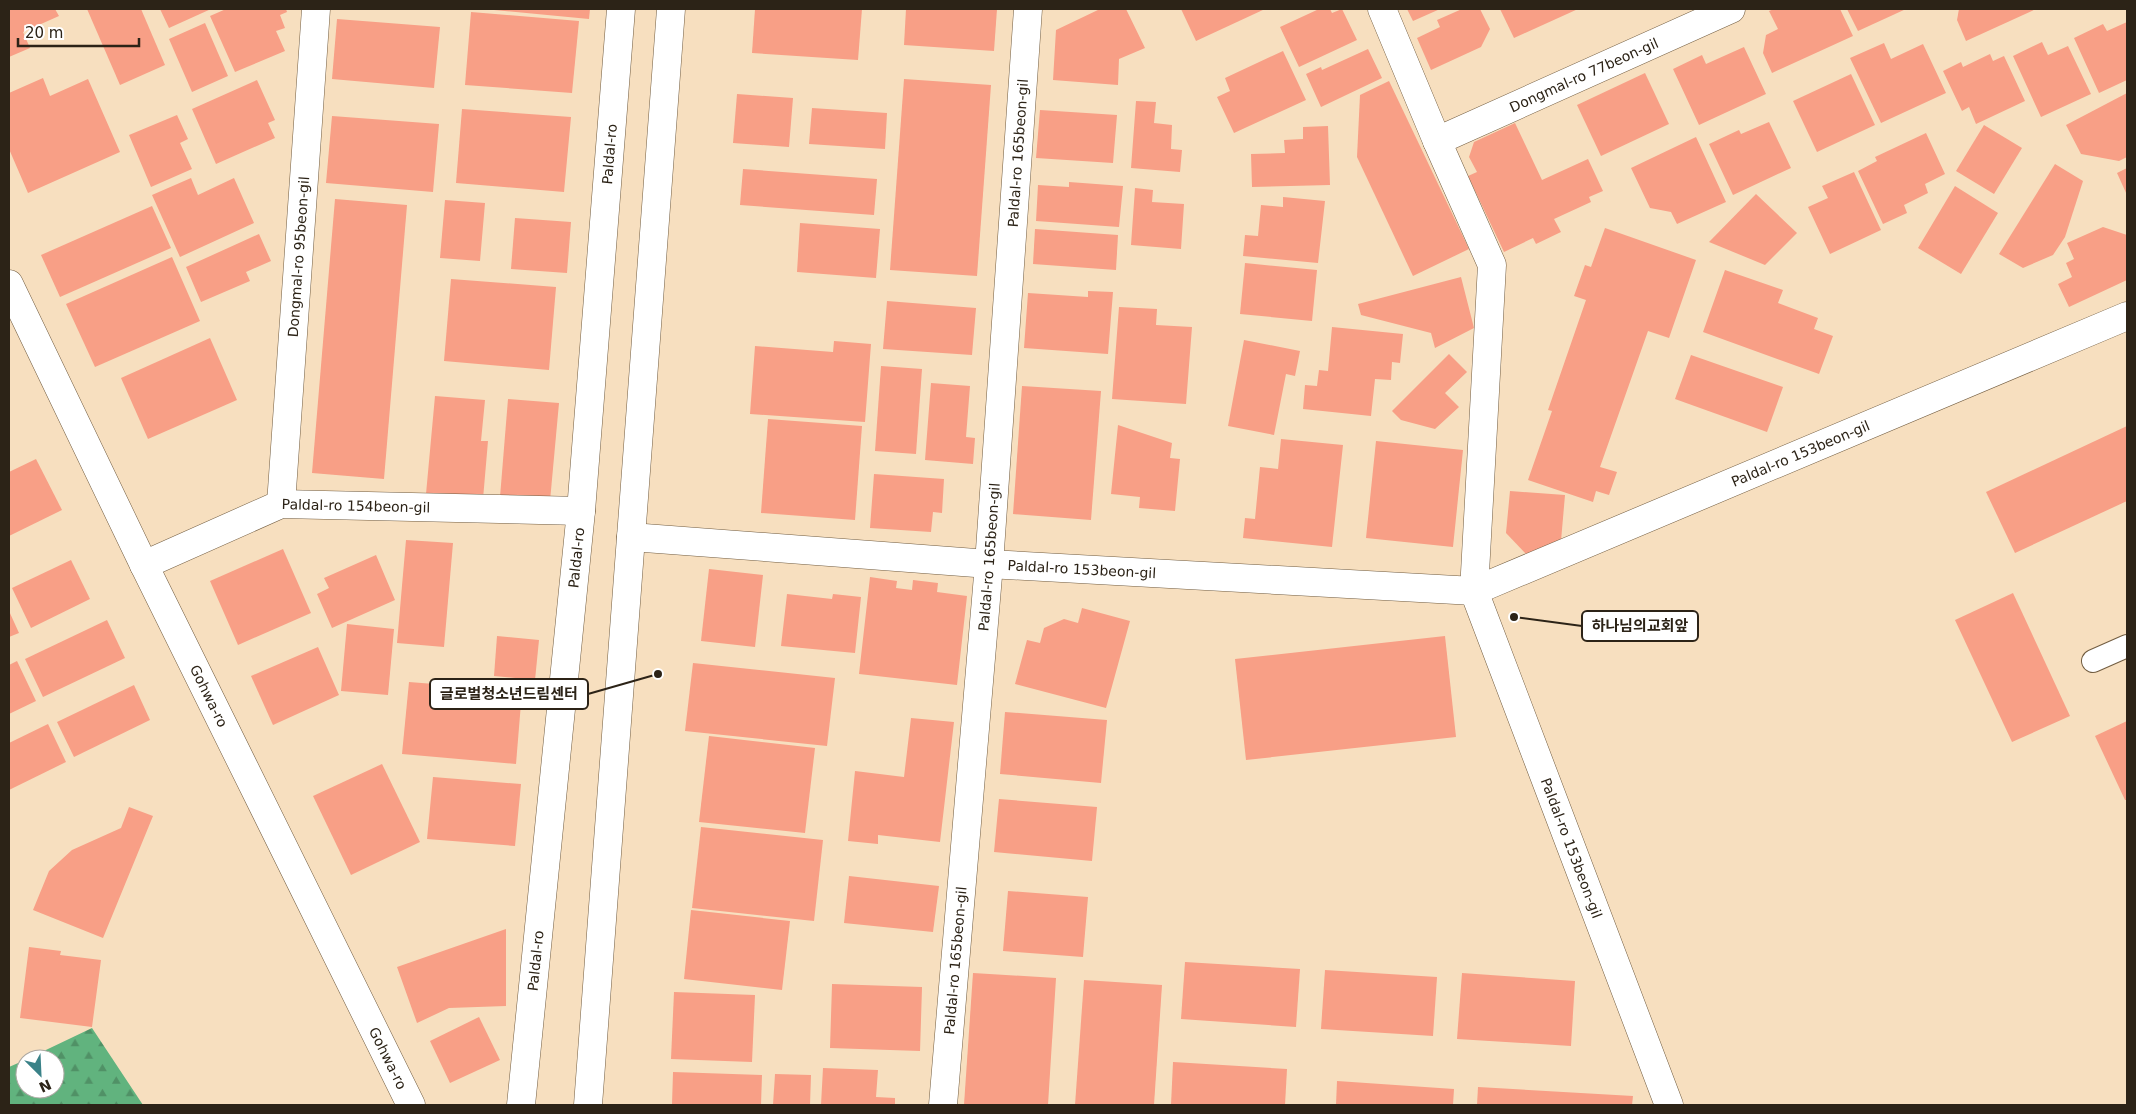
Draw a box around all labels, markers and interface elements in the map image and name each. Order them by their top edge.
scale bar [18,15,139,47]
text: 20 m [25,24,63,42]
street label: Dongmal-ro 77beon-gil [1507,35,1661,115]
street label: Paldal-ro 165beon-gil [1005,78,1031,228]
street label: Paldal-ro [599,123,620,185]
street label: Dongmal-ro 95beon-gil [285,176,312,338]
street label: Paldal-ro 153beon-gil [1729,417,1872,490]
street label: Paldal-ro 165beon-gil [975,482,1003,632]
street label: Paldal-ro 154beon-gil [281,496,431,515]
street label: Paldal-ro [565,527,587,589]
street label: Paldal-ro 153beon-gil [1007,557,1157,581]
callout: 하나님의교회앞 [1582,611,1698,641]
text: 하나님의교회앞 [1592,617,1688,635]
street label: Gohwa-ro [187,662,231,730]
callout: 글로벌청소년드림센터 [430,679,588,709]
text: 글로벌청소년드림센터 [440,685,578,703]
street label: Paldal-ro 153beon-gil [1538,776,1605,920]
street label: Paldal-ro 165beon-gil [941,886,970,1035]
street label: Paldal-ro [525,930,547,992]
street label: Gohwa-ro [366,1024,410,1092]
north arrow [15,1049,65,1099]
text: N [37,1076,54,1096]

